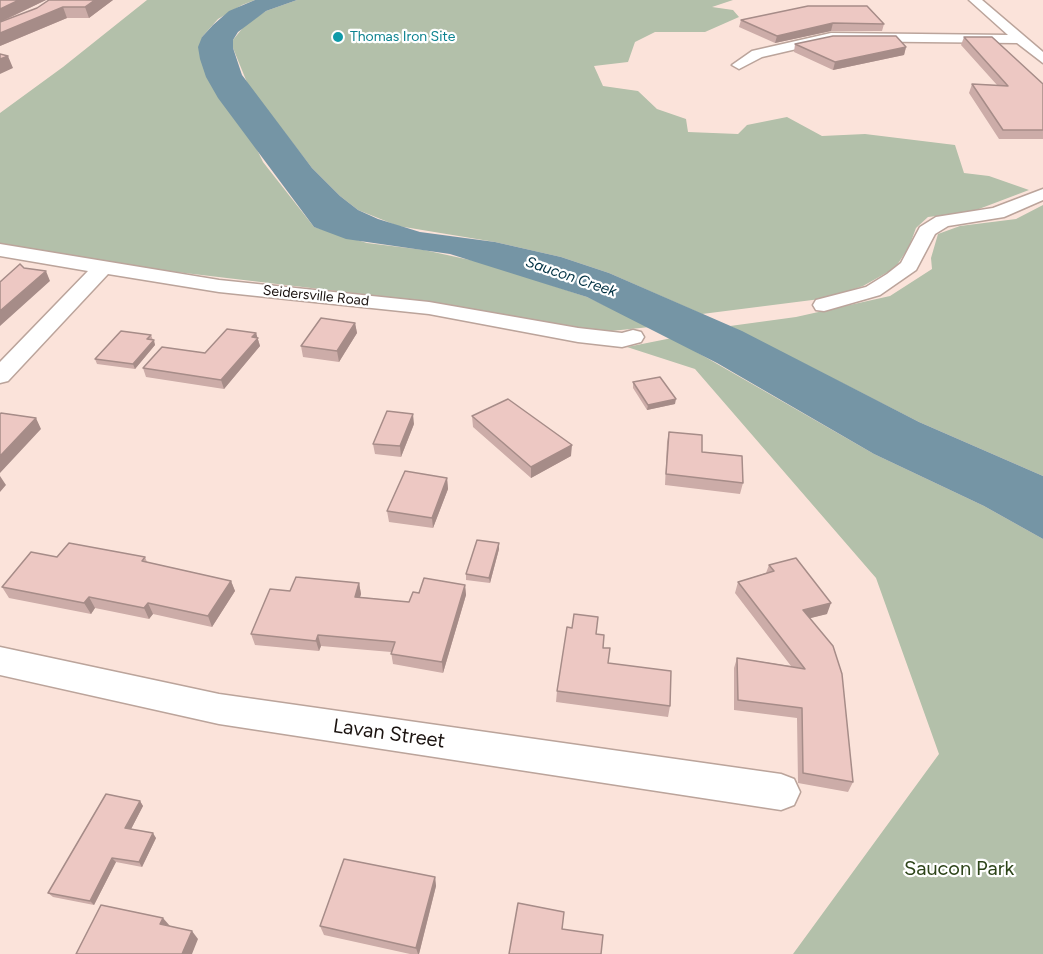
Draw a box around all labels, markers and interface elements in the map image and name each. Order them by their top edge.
place label: Thomas Iron Site [350,29,455,45]
marker: Thomas Iron Site [331,30,345,44]
water label: Saucon Creek [523,253,619,301]
street label: Seidersville Road [262,282,370,310]
street label: Lavan Street [331,714,447,754]
park label: Saucon Park [904,857,1014,881]

